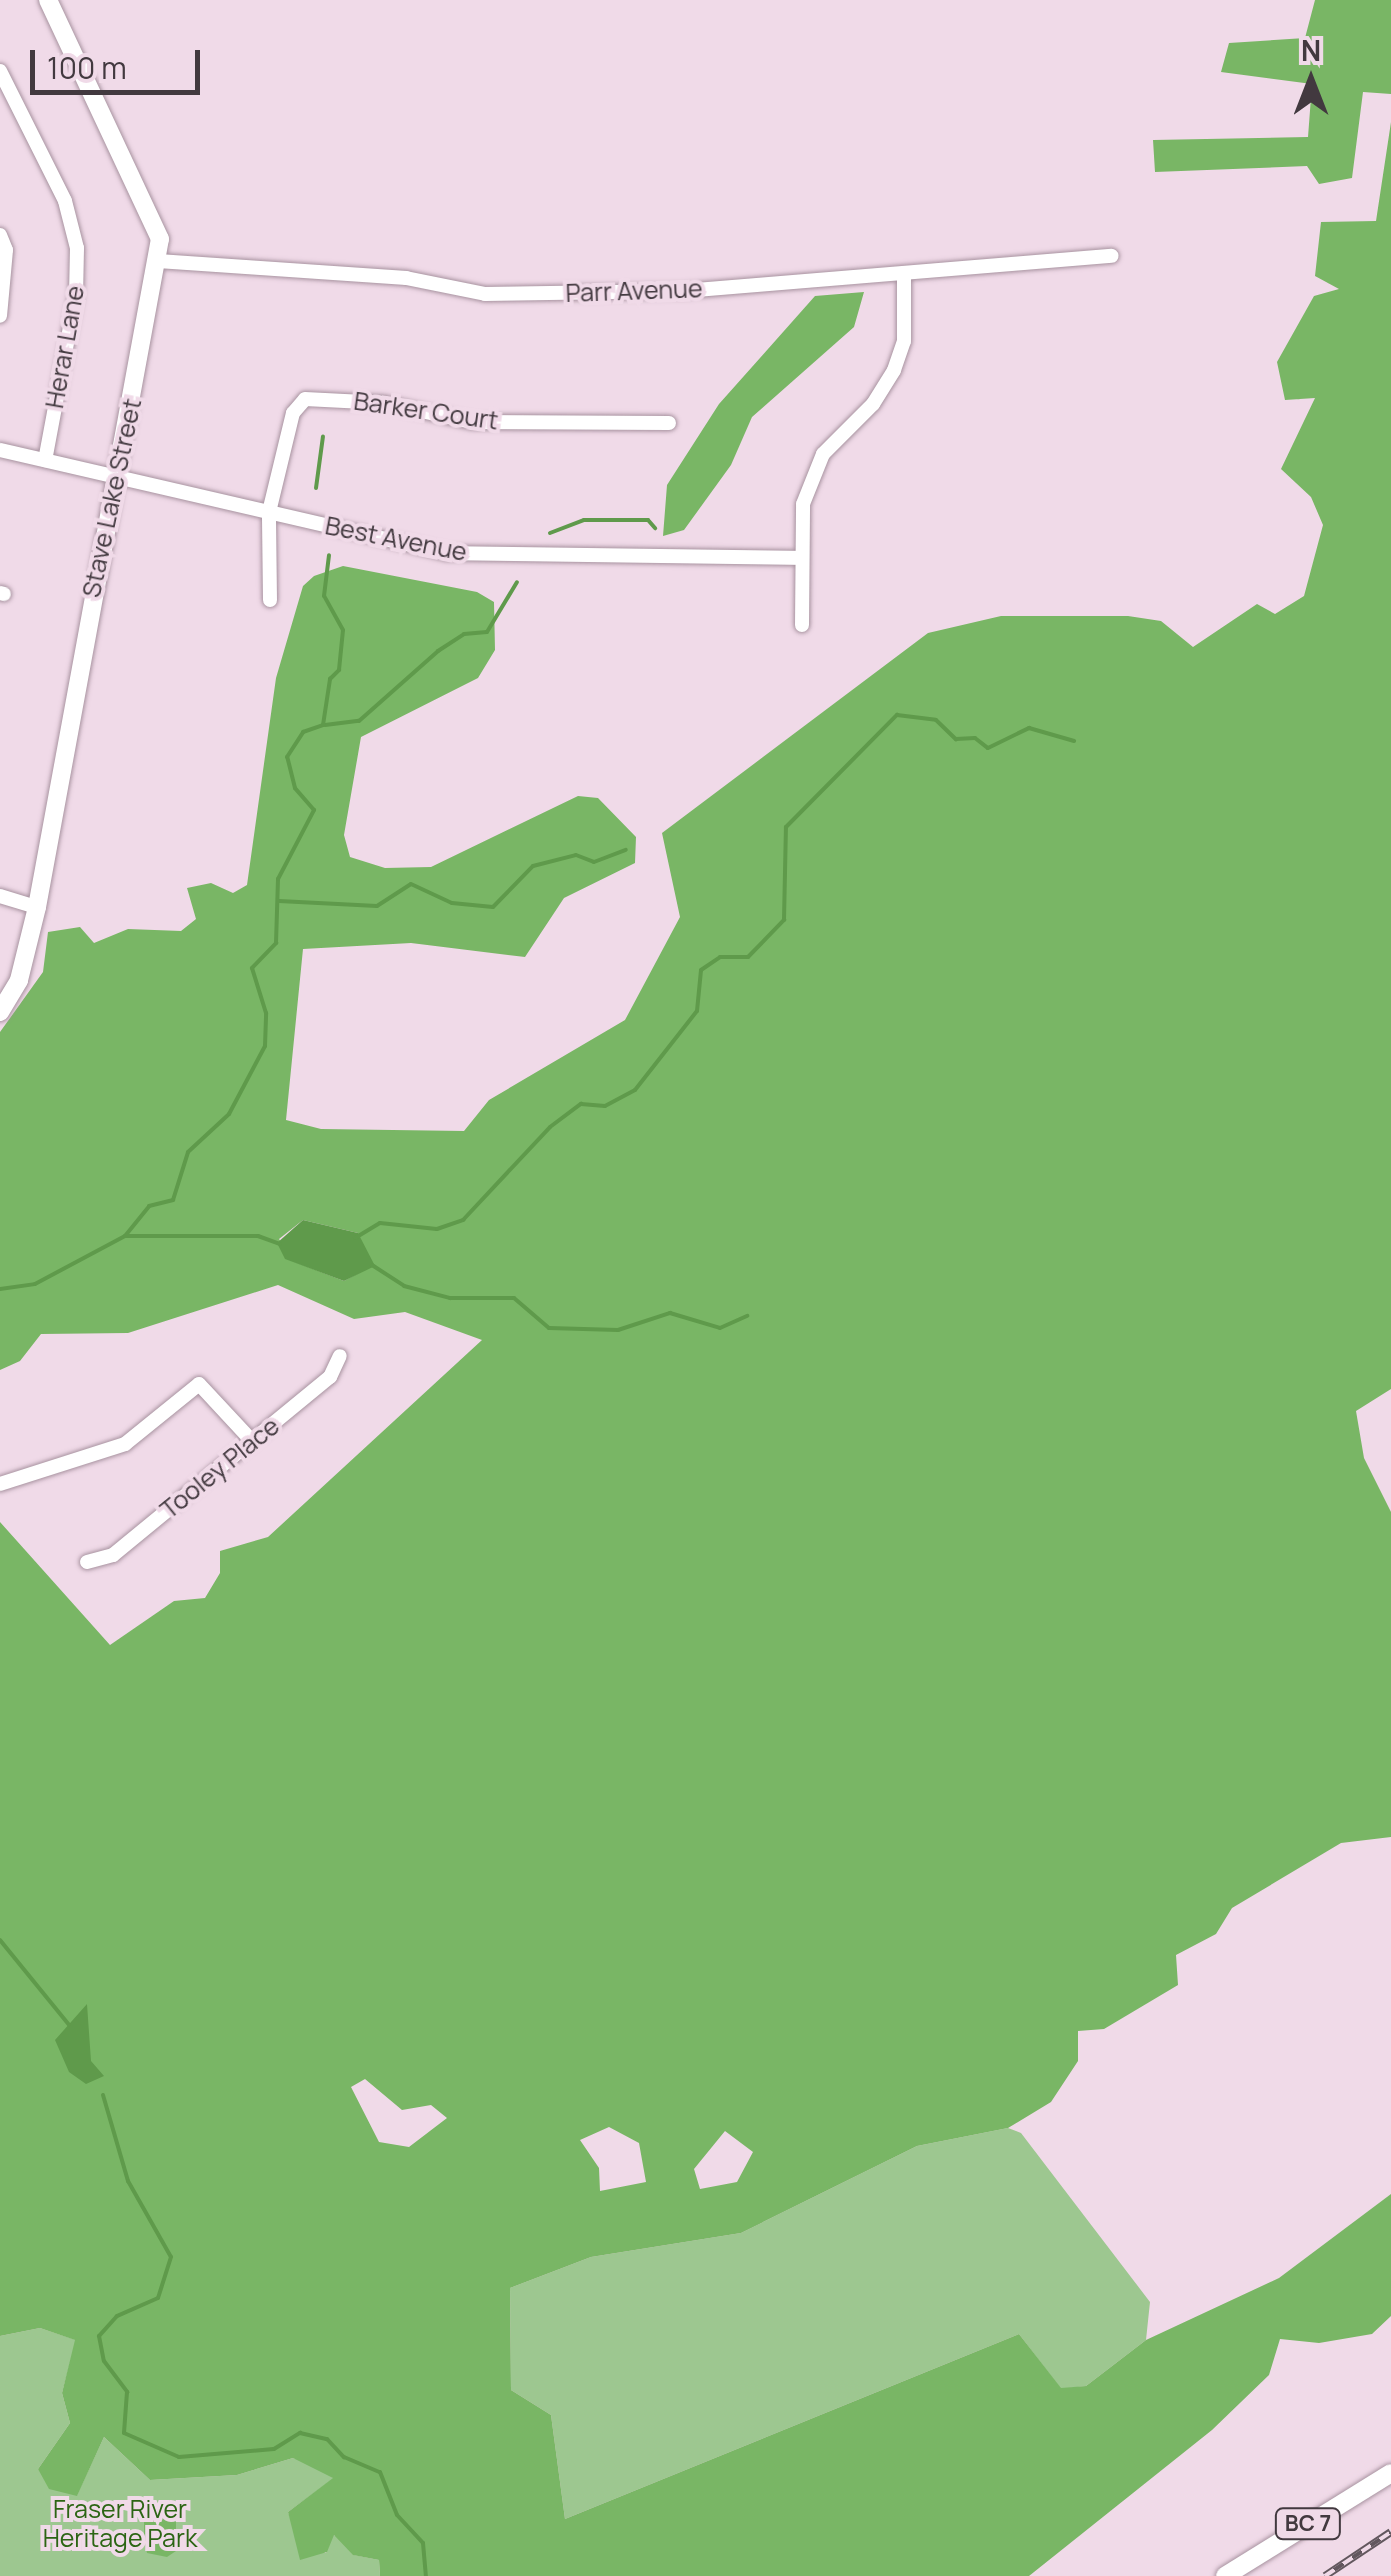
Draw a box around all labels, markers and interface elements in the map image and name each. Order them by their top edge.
scale bar [35,30,205,92]
north arrow [1261,30,1361,130]
text: N [1301,31,1321,69]
text: 100 m [47,47,127,88]
street label: Parr Avenue [565,274,703,308]
street label: Herar Lane [39,283,91,411]
street label: Barker Court [352,386,500,436]
street label: Stave Lake Street [76,396,148,600]
street label: Best Avenue [323,511,469,567]
street label: Tooley Place [155,1411,285,1525]
park label: Fraser River Heritage Park [43,2495,197,2554]
road number: BC 7 [1273,2507,1343,2541]

